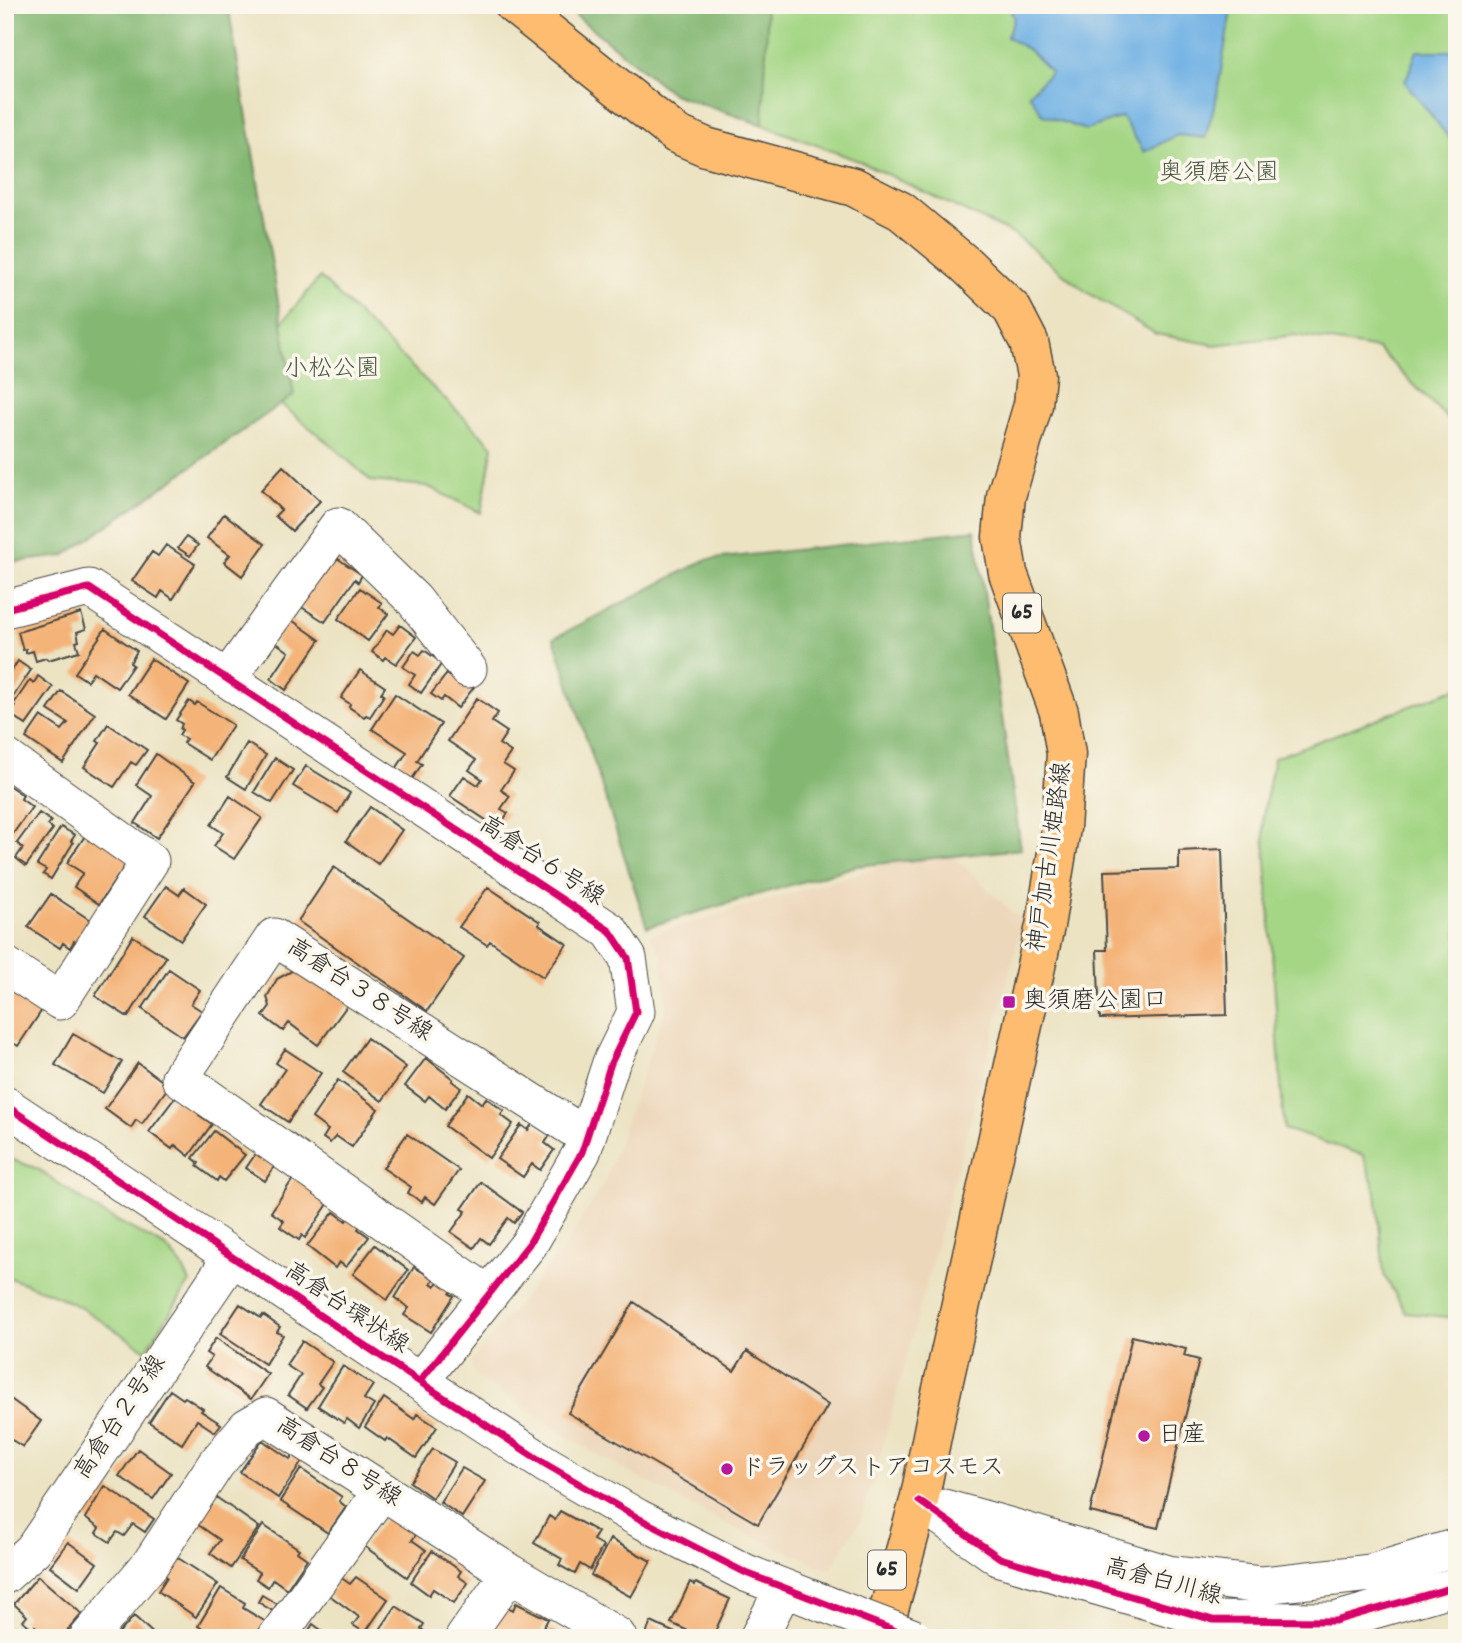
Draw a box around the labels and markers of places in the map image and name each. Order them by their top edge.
place label: 奥須磨公園口 [1023,985,1167,1019]
marker: 奥須磨公園口 [1001,994,1017,1010]
place label: 日産 [1158,1419,1206,1453]
marker: 日産 [1136,1428,1152,1444]
place label: ドラッグストアコスモス [741,1452,1004,1486]
marker: ドラッグストアコスモス [719,1461,735,1477]

